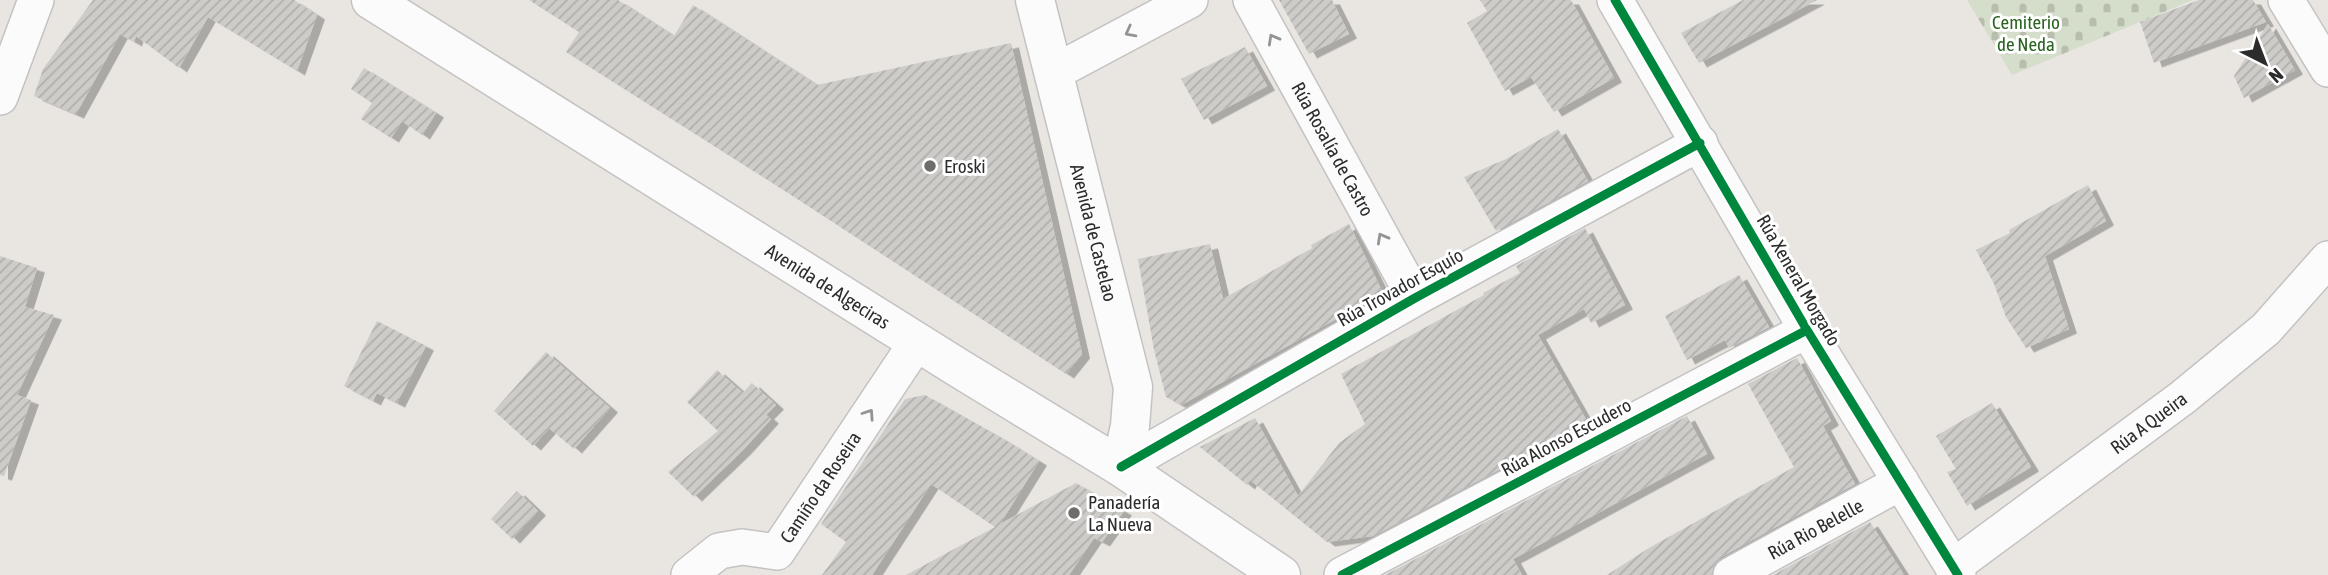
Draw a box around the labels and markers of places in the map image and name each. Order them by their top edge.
place label: Eroski [944,155,986,177]
marker: Eroski [922,158,938,174]
place label: Panadería La Nueva [1088,491,1160,535]
marker: Panadería La Nueva [1066,505,1082,521]

